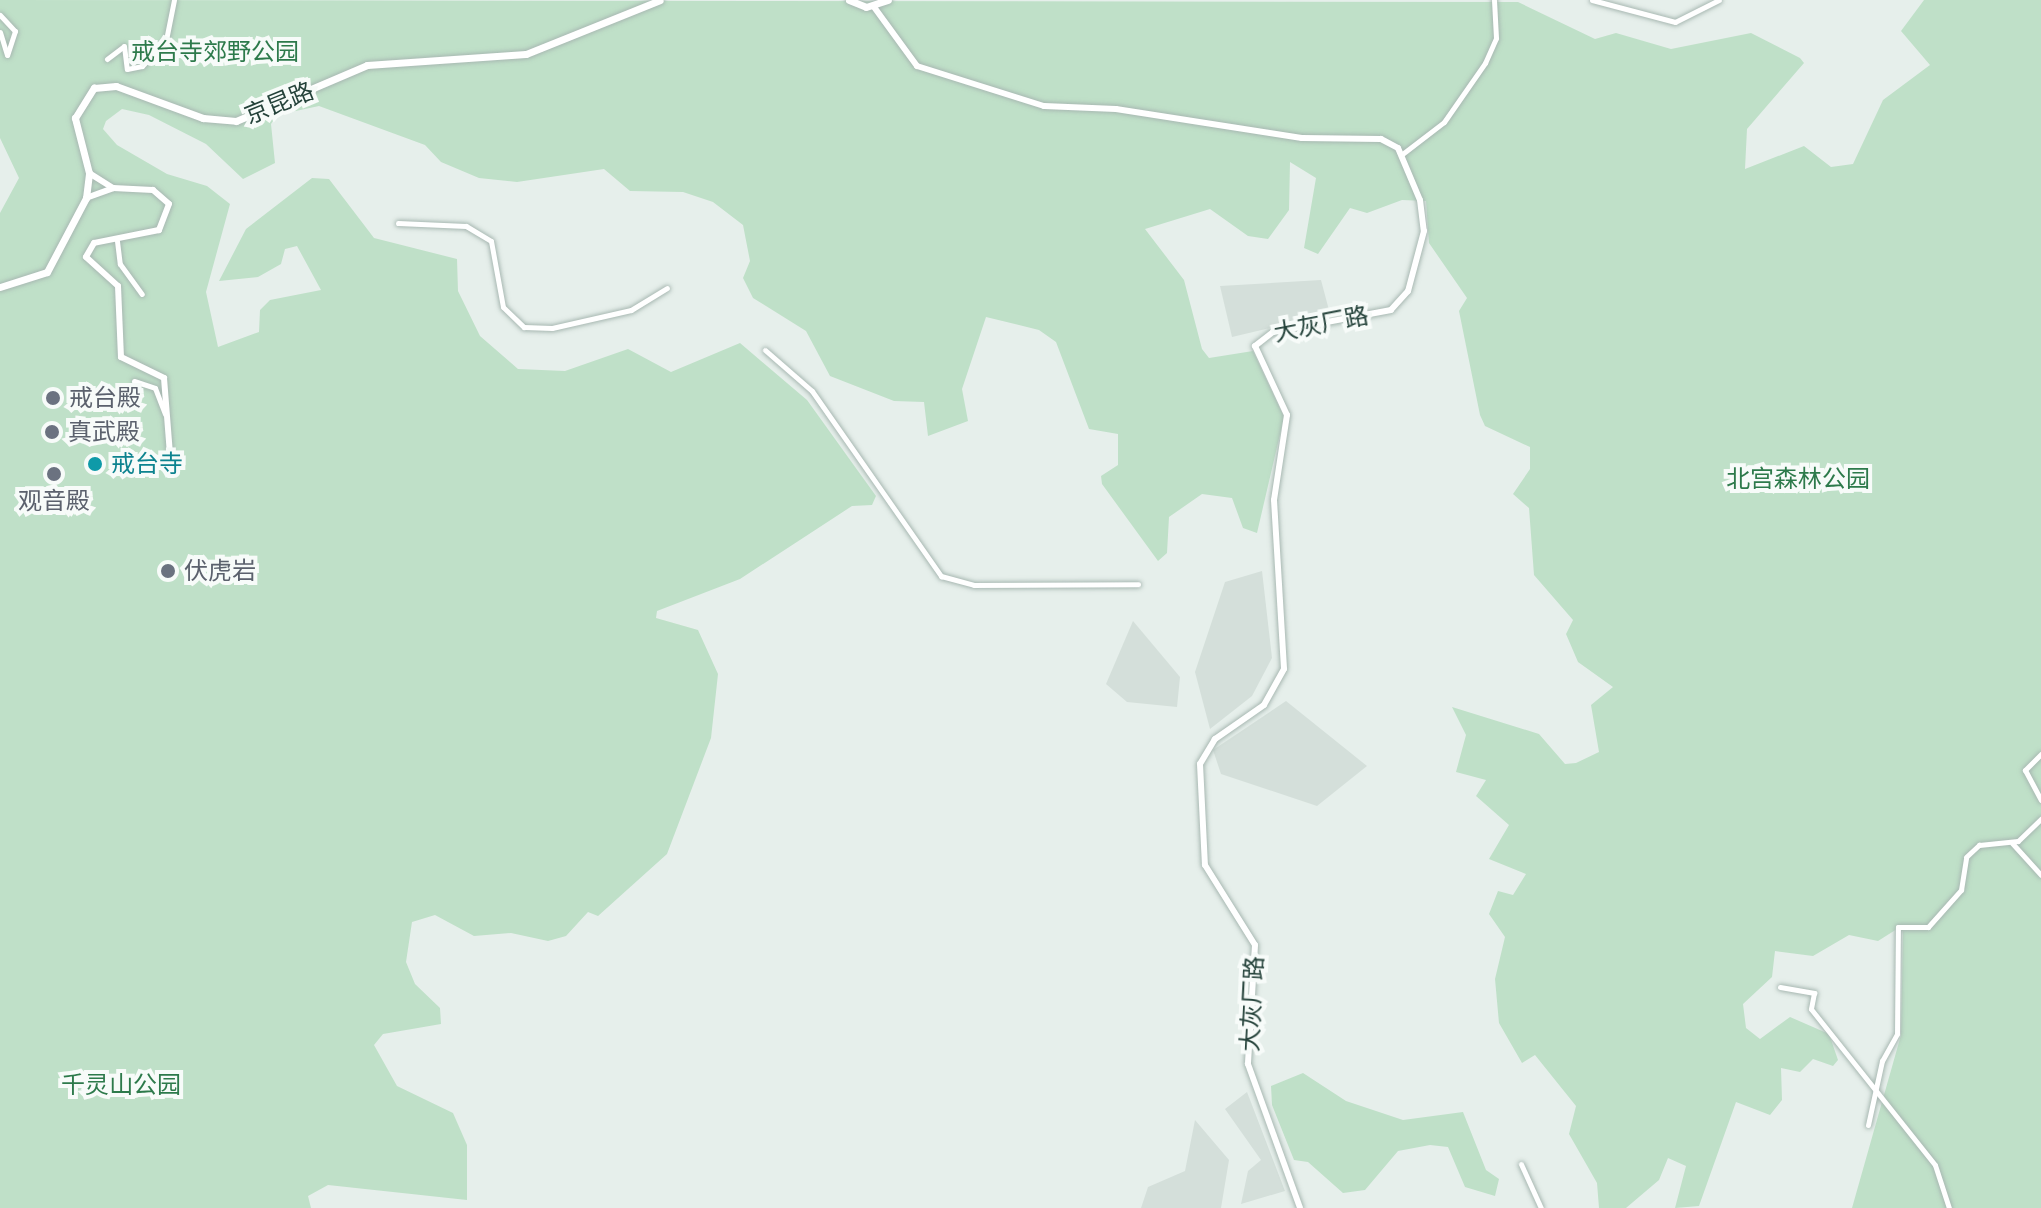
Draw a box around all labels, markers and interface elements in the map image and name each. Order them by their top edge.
park label: 戒台寺郊野公园 [131,38,299,66]
street label: 京昆路 [240,76,318,130]
street label: 大灰厂路 [1271,301,1371,347]
place label: 戒台殿 [69,384,141,412]
marker: 戒台殿 [44,389,62,407]
place label: 真武殿 [68,418,140,446]
marker: 真武殿 [43,423,61,441]
place label: 戒台寺 [111,450,183,478]
marker: 戒台寺 [86,455,104,473]
marker: 观音殿 [45,465,63,483]
park label: 北宫森林公园 [1726,465,1870,493]
place label: 观音殿 [18,487,90,515]
place label: 伏虎岩 [184,557,256,585]
marker: 伏虎岩 [159,562,177,580]
street label: 大灰厂路 [1235,955,1269,1053]
park label: 千灵山公园 [61,1071,181,1099]

